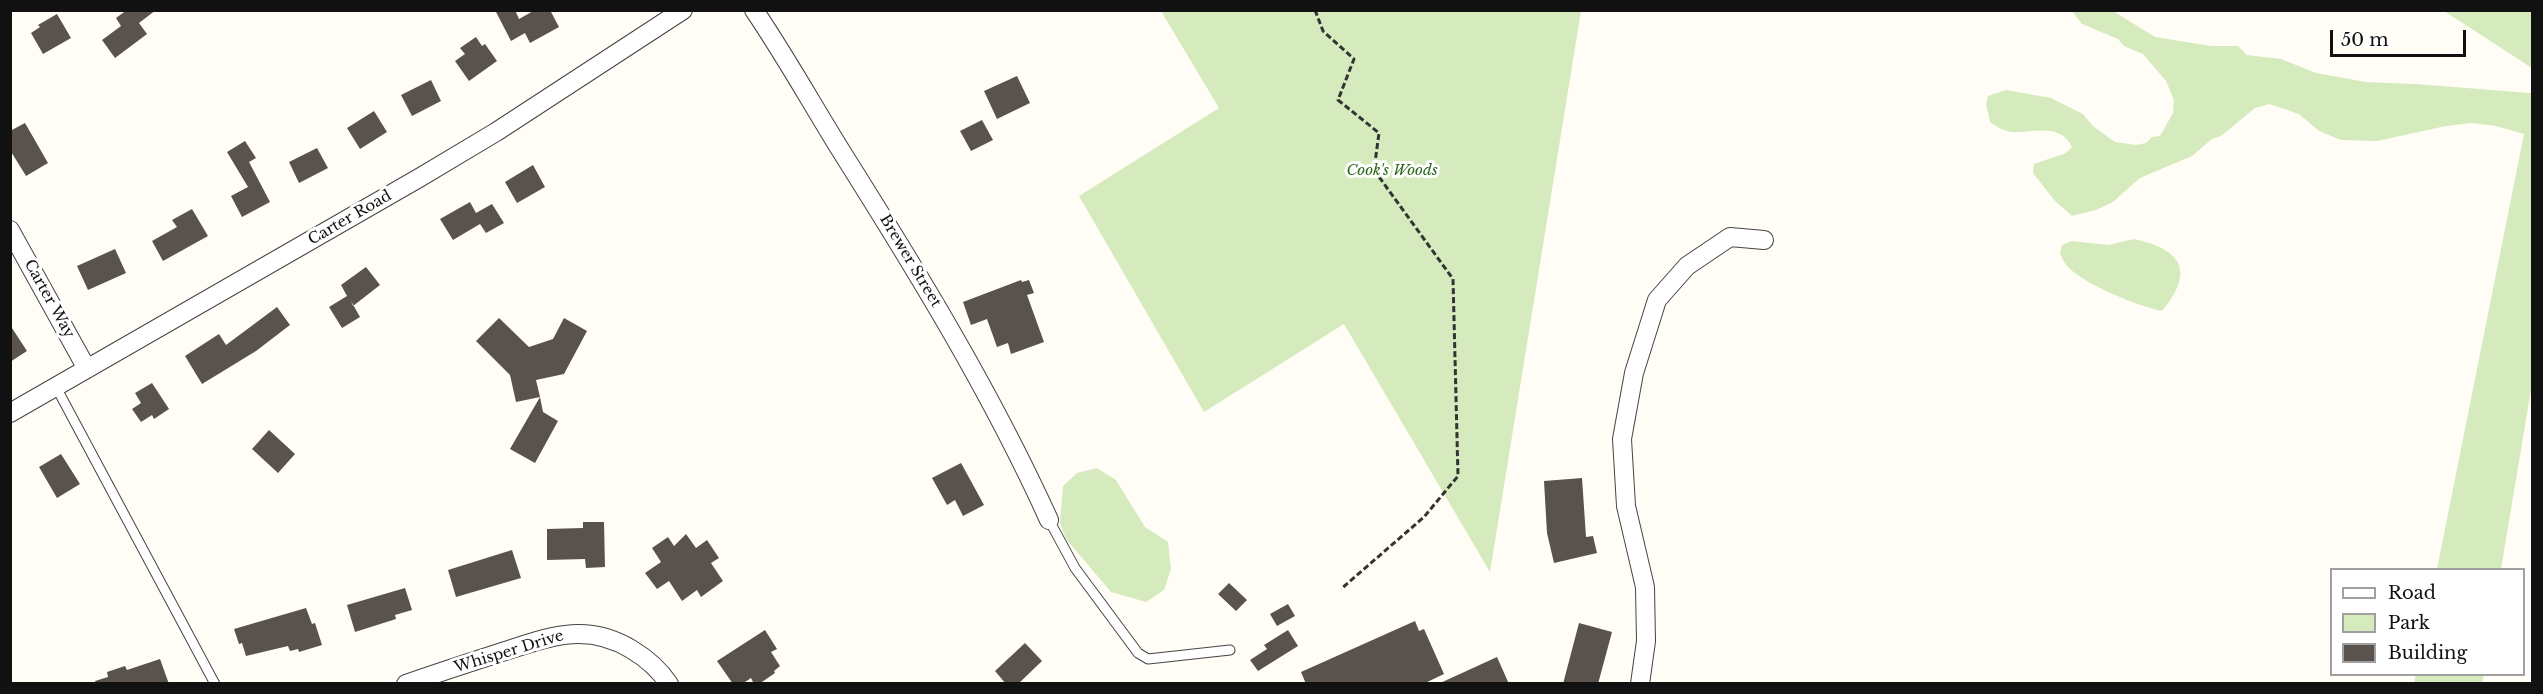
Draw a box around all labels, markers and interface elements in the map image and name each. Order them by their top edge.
scale bar [2333,18,2470,56]
text: 50 m [2341,29,2389,51]
park label: Cook's Woods [1346,162,1438,180]
street label: Carter Road [305,187,395,249]
street label: Brewer Street [875,212,945,310]
street label: Carter Way [20,257,78,341]
legend [2330,568,2525,676]
text: Road [2388,582,2436,604]
text: Park [2388,612,2430,634]
street label: Whisper Drive [452,627,566,677]
text: Building [2388,642,2467,664]

